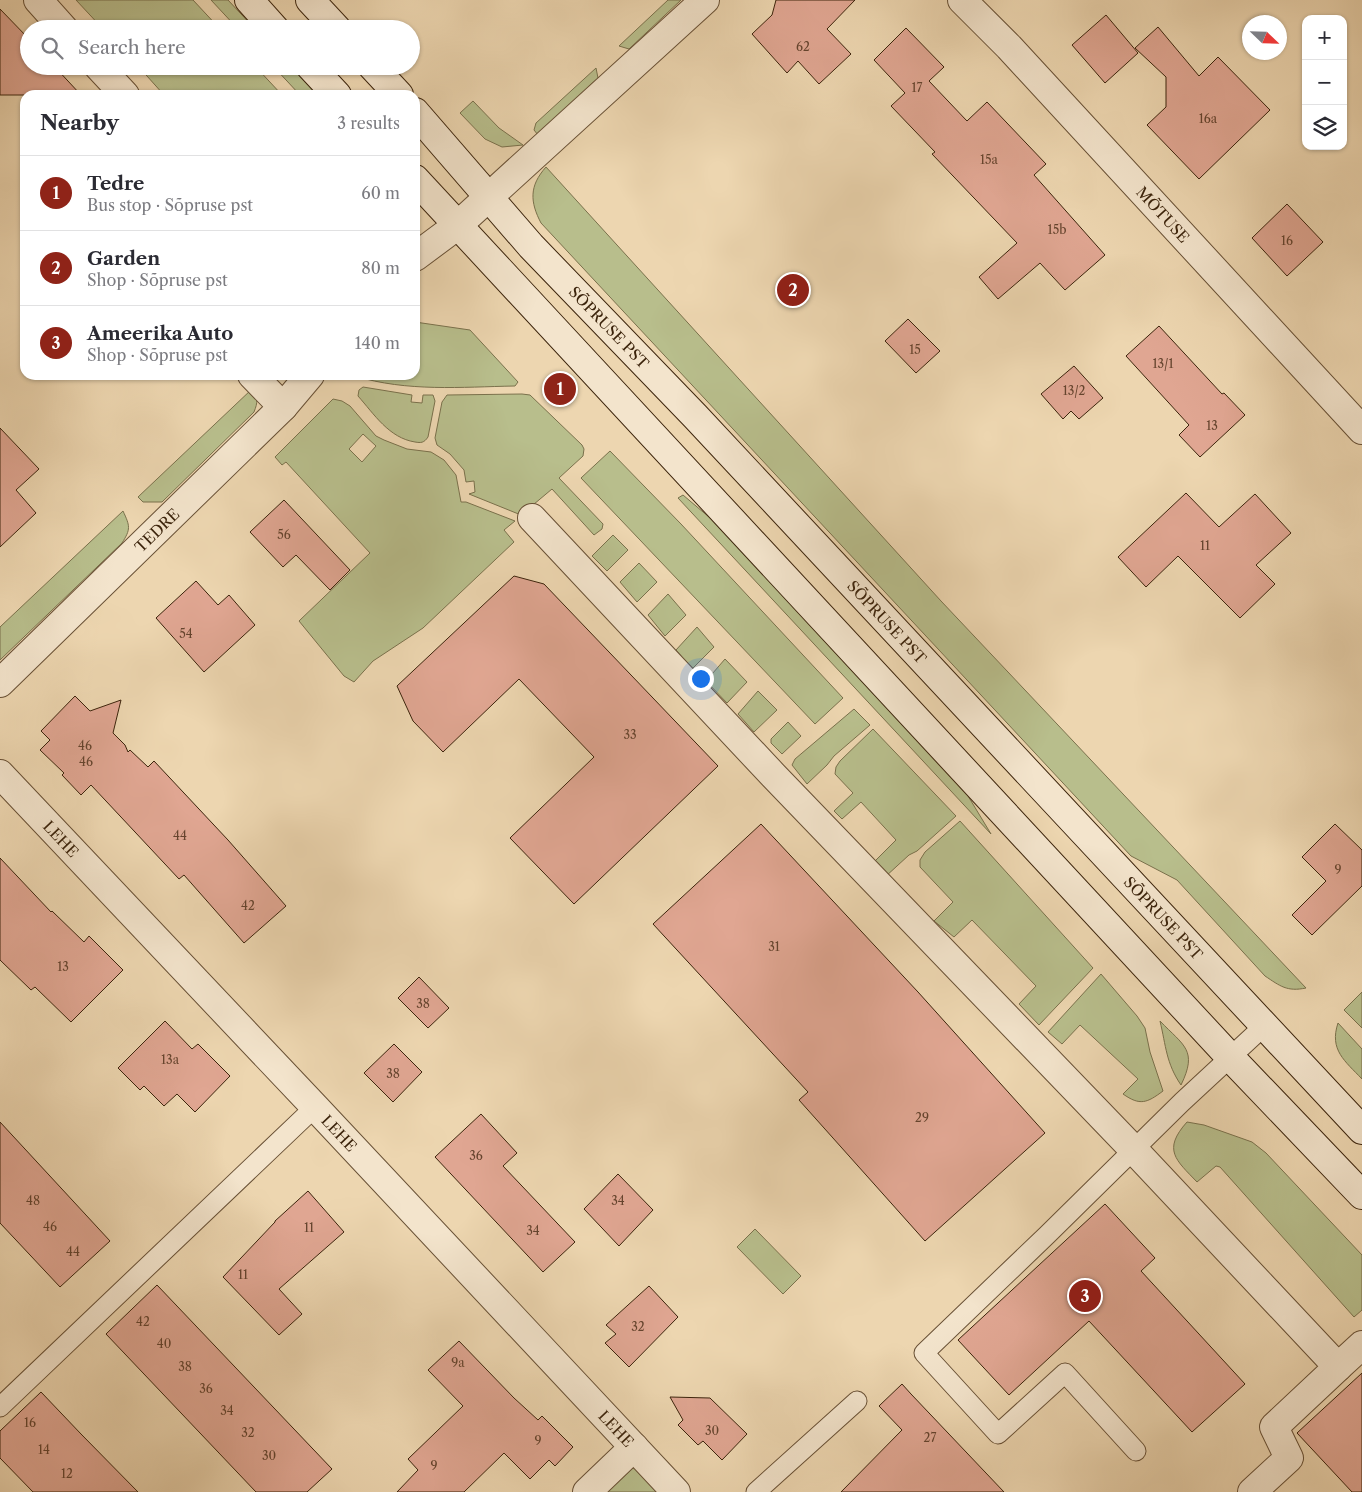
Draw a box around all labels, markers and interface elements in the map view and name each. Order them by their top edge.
north arrow [1242,15,1287,60]
map controls [1302,15,1347,150]
button: + [1302,15,1347,60]
search box [20,20,420,75]
icon: search [38,34,66,62]
text: Search here [78,36,186,59]
house number: 62 [796,39,810,54]
button: − [1302,60,1347,105]
house number: 17 [912,80,923,95]
button: layers [1302,105,1347,150]
text: Nearby [40,110,119,135]
house number: 16a [1199,111,1218,126]
text: 3 results [337,113,400,133]
house number: 15a [980,152,999,167]
text: Tedre [87,172,144,195]
street label: MÕTUSE [1133,182,1194,246]
text: 1 [52,183,60,203]
text: 60 m [361,183,400,203]
text: Bus stop · Sõpruse pst [87,195,253,215]
house number: 15b [1048,222,1066,237]
house number: 16 [1281,233,1293,248]
text: Garden [87,247,160,270]
text: 2 [51,258,61,278]
text: 80 m [361,258,400,278]
text: Shop · Sõpruse pst [87,270,228,290]
pin: 2 [777,271,809,309]
street label: SÕPRUSE PST [565,282,654,373]
text: Ameerika Auto [87,322,233,345]
text: 3 [51,333,61,353]
text: 140 m [355,333,400,353]
house number: 15 [909,342,921,357]
text: Shop · Sõpruse pst [87,345,228,365]
house number: 13/1 [1153,356,1173,371]
pin: 1 [544,370,576,408]
house number: 13/2 [1063,383,1085,398]
house number: 13 [1206,418,1218,433]
street label: TEDRE [130,504,183,556]
house number: 56 [277,527,291,542]
house number: 11 [1200,538,1210,553]
street label: SÕPRUSE PST [844,576,931,668]
house number: 54 [179,626,193,641]
your location [688,666,714,692]
house number: 33 [623,727,637,742]
house number: 46 [78,738,92,753]
house number: 46 [79,754,93,769]
street label: LEHE [39,816,83,861]
house number: 44 [173,828,187,843]
house number: 9 [1334,862,1342,877]
street label: SÕPRUSE PST [1120,872,1208,964]
house number: 42 [241,898,255,913]
house number: 31 [768,939,780,954]
house number: 13 [57,959,69,974]
house number: 38 [416,996,430,1011]
house number: 13a [161,1052,180,1067]
house number: 38 [386,1066,400,1081]
house number: 29 [915,1110,929,1125]
street label: LEHE [318,1111,361,1155]
house number: 36 [469,1148,483,1163]
house number: 48 [26,1193,40,1208]
house number: 34 [611,1193,625,1208]
house number: 46 [43,1219,57,1234]
house number: 11 [304,1220,314,1235]
house number: 34 [526,1223,540,1238]
house number: 44 [66,1244,80,1259]
house number: 11 [238,1267,248,1282]
pin: 3 [1069,1277,1101,1315]
house number: 42 [136,1314,150,1329]
house number: 32 [631,1319,645,1334]
house number: 40 [157,1336,171,1351]
house number: 9a [451,1355,465,1370]
house number: 38 [178,1359,192,1374]
house number: 36 [199,1381,213,1396]
house number: 34 [220,1403,234,1418]
street label: LEHE [595,1406,638,1451]
house number: 16 [24,1415,36,1430]
house number: 30 [705,1423,719,1438]
house number: 32 [241,1425,255,1440]
house number: 27 [924,1430,936,1445]
house number: 9 [534,1433,542,1448]
house number: 14 [38,1442,50,1457]
house number: 30 [262,1448,276,1463]
house number: 9 [430,1458,438,1473]
house number: 12 [61,1466,73,1481]

